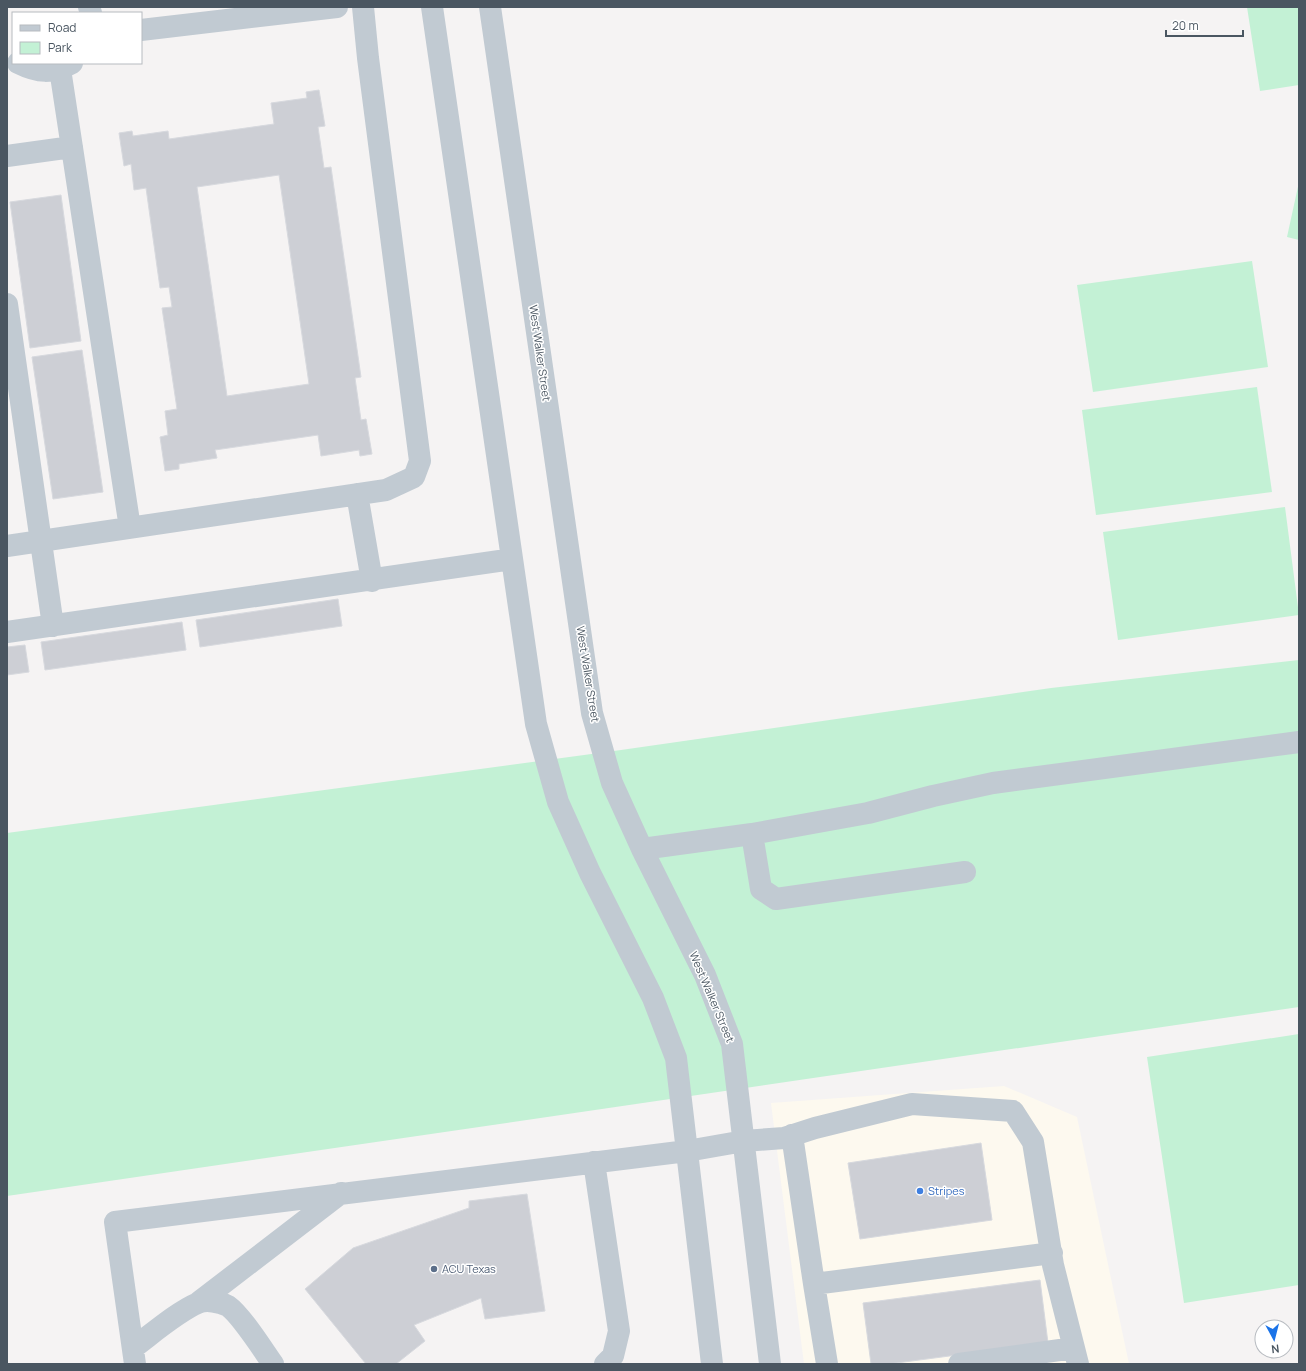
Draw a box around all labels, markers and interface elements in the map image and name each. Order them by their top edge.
legend [12,12,142,64]
scale bar [1166,12,1243,38]
text: 20 m [1172,17,1199,34]
text: Road [48,19,76,36]
text: Park [48,39,73,56]
street label: West Walker Street [526,304,555,402]
street label: West Walker Street [573,625,604,723]
street label: West Walker Street [687,949,738,1044]
place label: Stripes [928,1183,965,1198]
marker: Stripes [915,1186,925,1196]
place label: ACU Texas [442,1261,496,1276]
marker: ACU Texas [429,1264,439,1274]
north arrow [1254,1319,1294,1359]
text: N [1270,1341,1280,1357]

